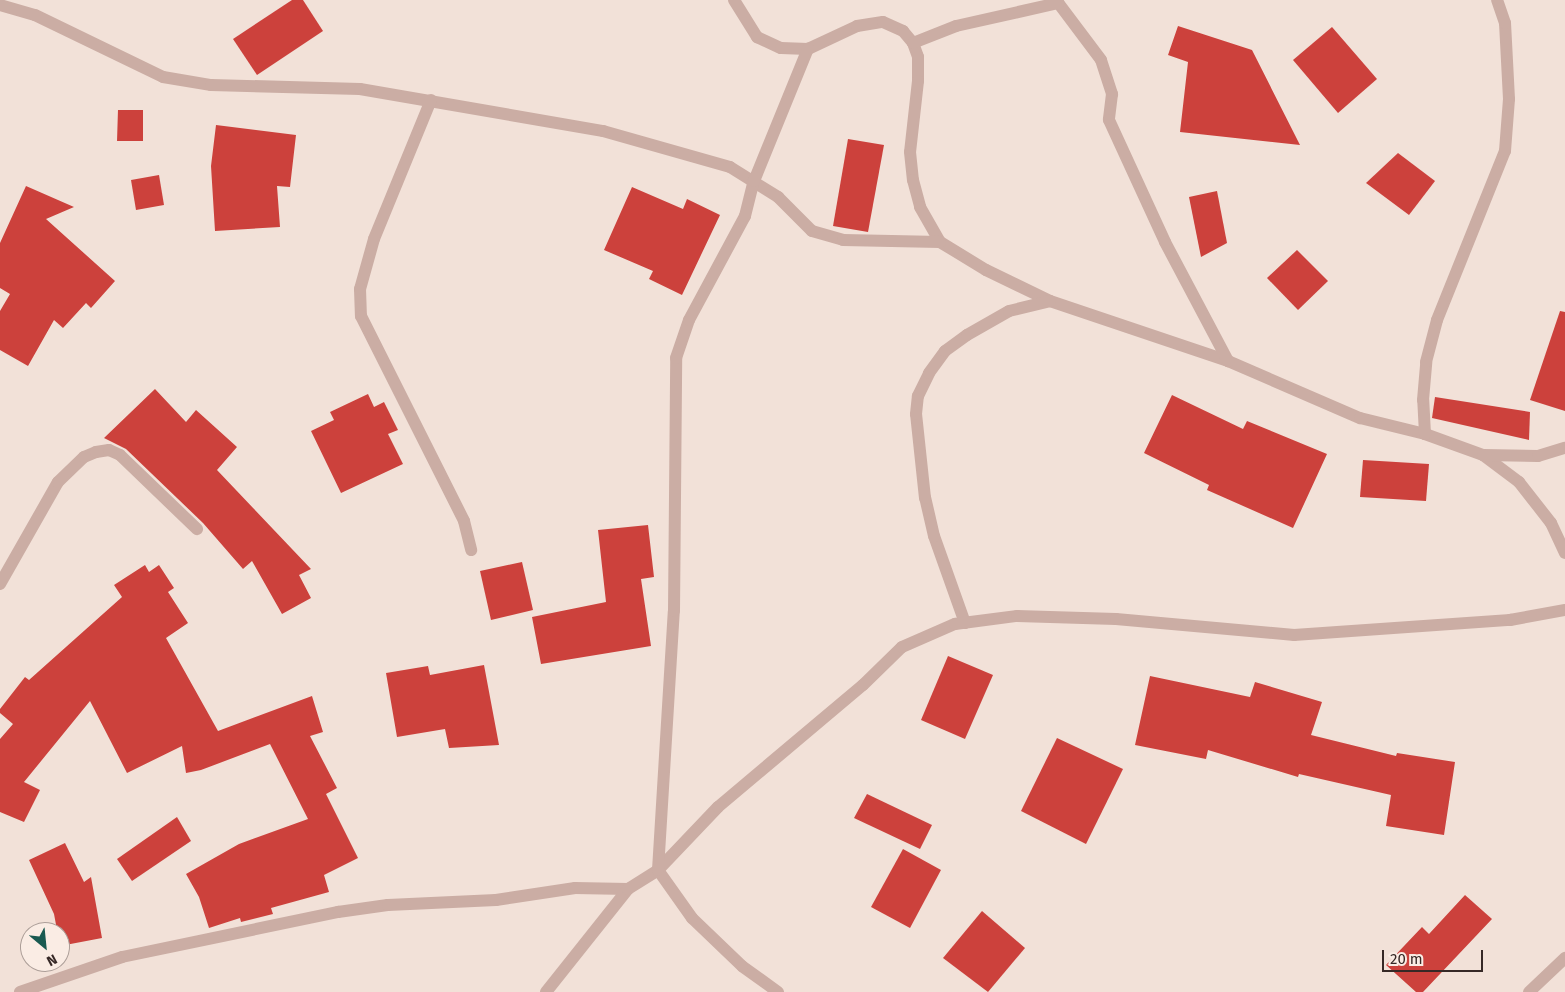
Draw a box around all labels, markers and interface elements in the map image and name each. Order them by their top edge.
north arrow [20,922,70,972]
scale bar [1385,940,1486,972]
text: N [44,950,60,969]
text: 20 m [1390,950,1423,968]

